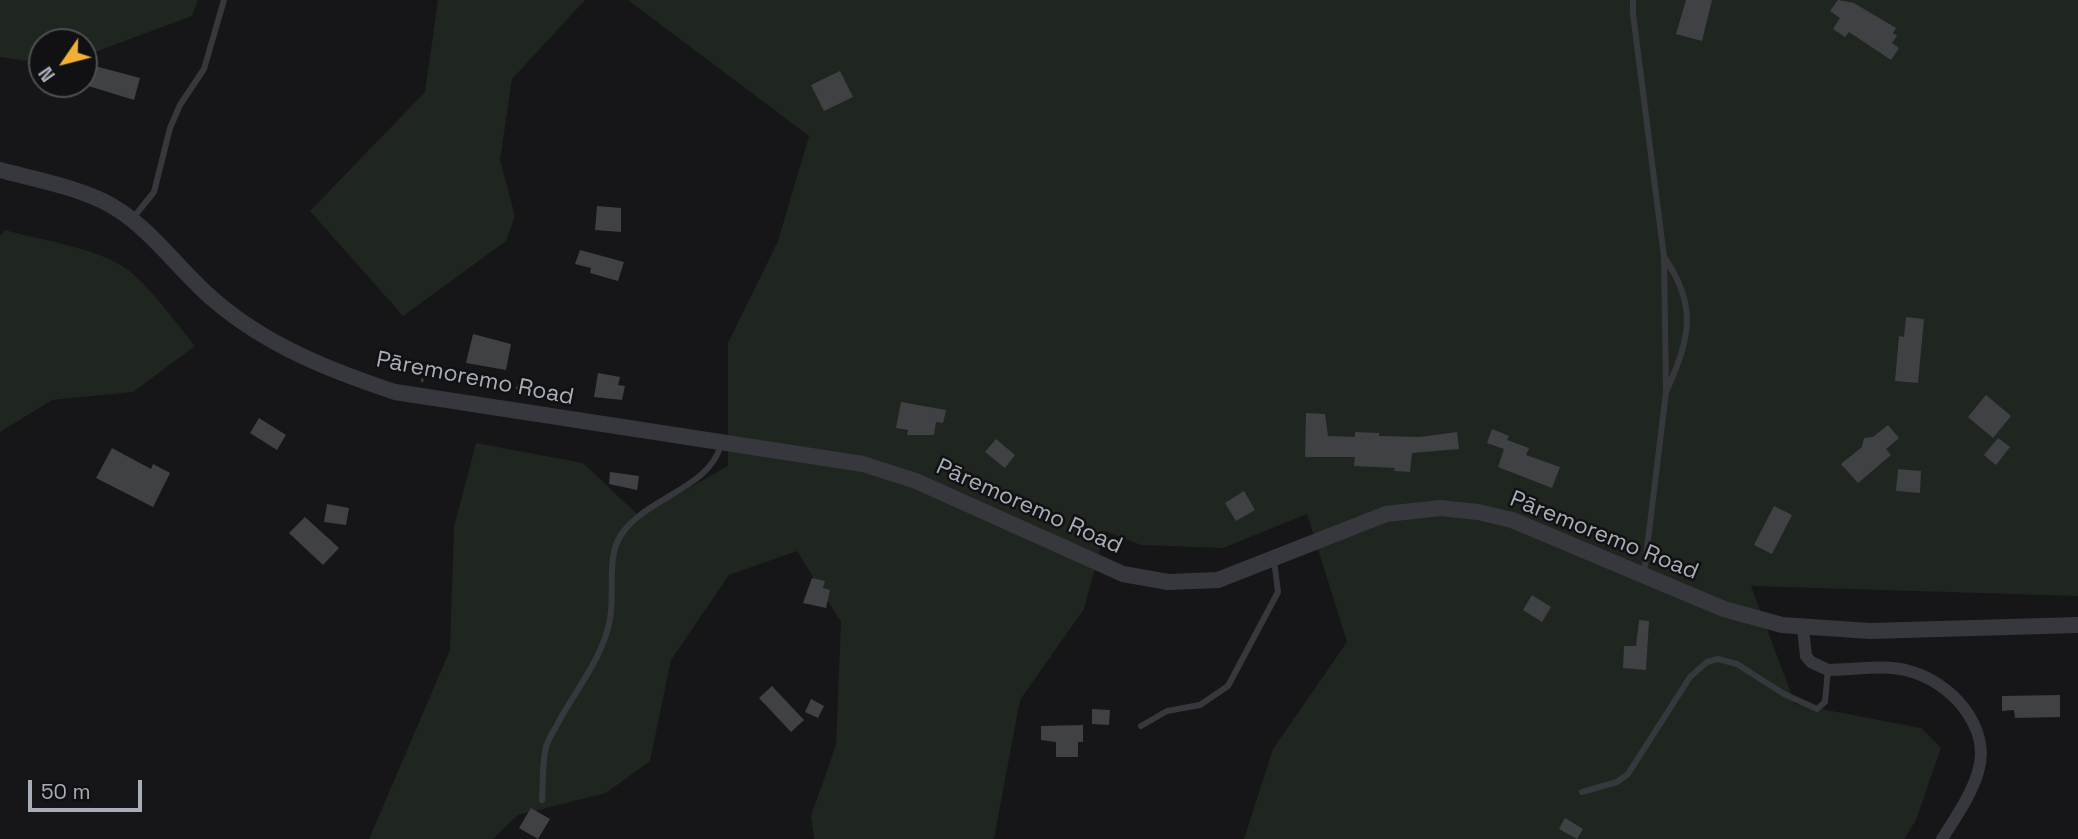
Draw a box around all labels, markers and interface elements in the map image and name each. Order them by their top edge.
north arrow [28,28,98,98]
text: N [33,62,61,87]
street label: Pāremoremo Road [374,346,576,412]
street label: Pāremoremo Road [932,454,1126,560]
street label: Pāremoremo Road [1506,486,1702,586]
scale bar [32,766,145,810]
text: 50 m [41,778,91,805]

